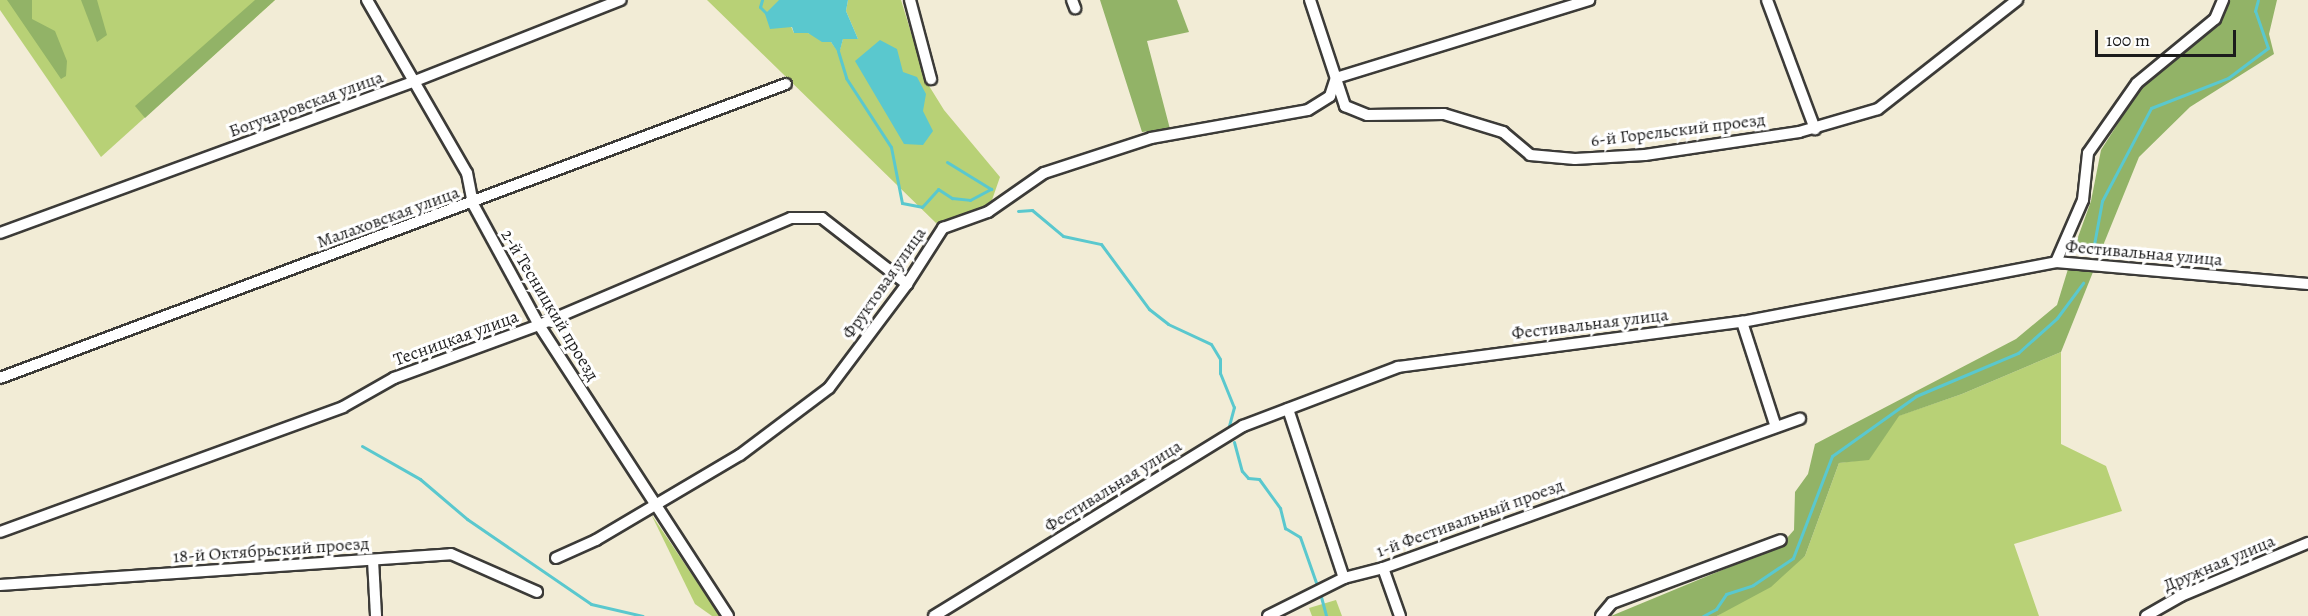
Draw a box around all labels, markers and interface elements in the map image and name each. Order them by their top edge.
scale bar [2098,18,2239,56]
text: 100 m [2106,28,2150,52]
street label: Богучаровская улица [226,66,386,142]
street label: 6-й Горельский проезд [1589,109,1767,151]
street label: Малаховская улица [314,181,462,253]
street label: Фруктовая улица [837,223,931,343]
street label: 2-й Тесницкий проезд [496,225,604,385]
street label: Фестивальная улица [2064,235,2224,271]
street label: Фестивальная улица [1510,304,1670,344]
street label: Тесницкая улица [391,305,521,371]
street label: Фестивальная улица [1040,435,1186,537]
street label: 1-й Фестивальный проезд [1373,474,1567,562]
street label: Дружная улица [2160,530,2278,596]
street label: 18-й Октябрьский проезд [172,532,370,568]

